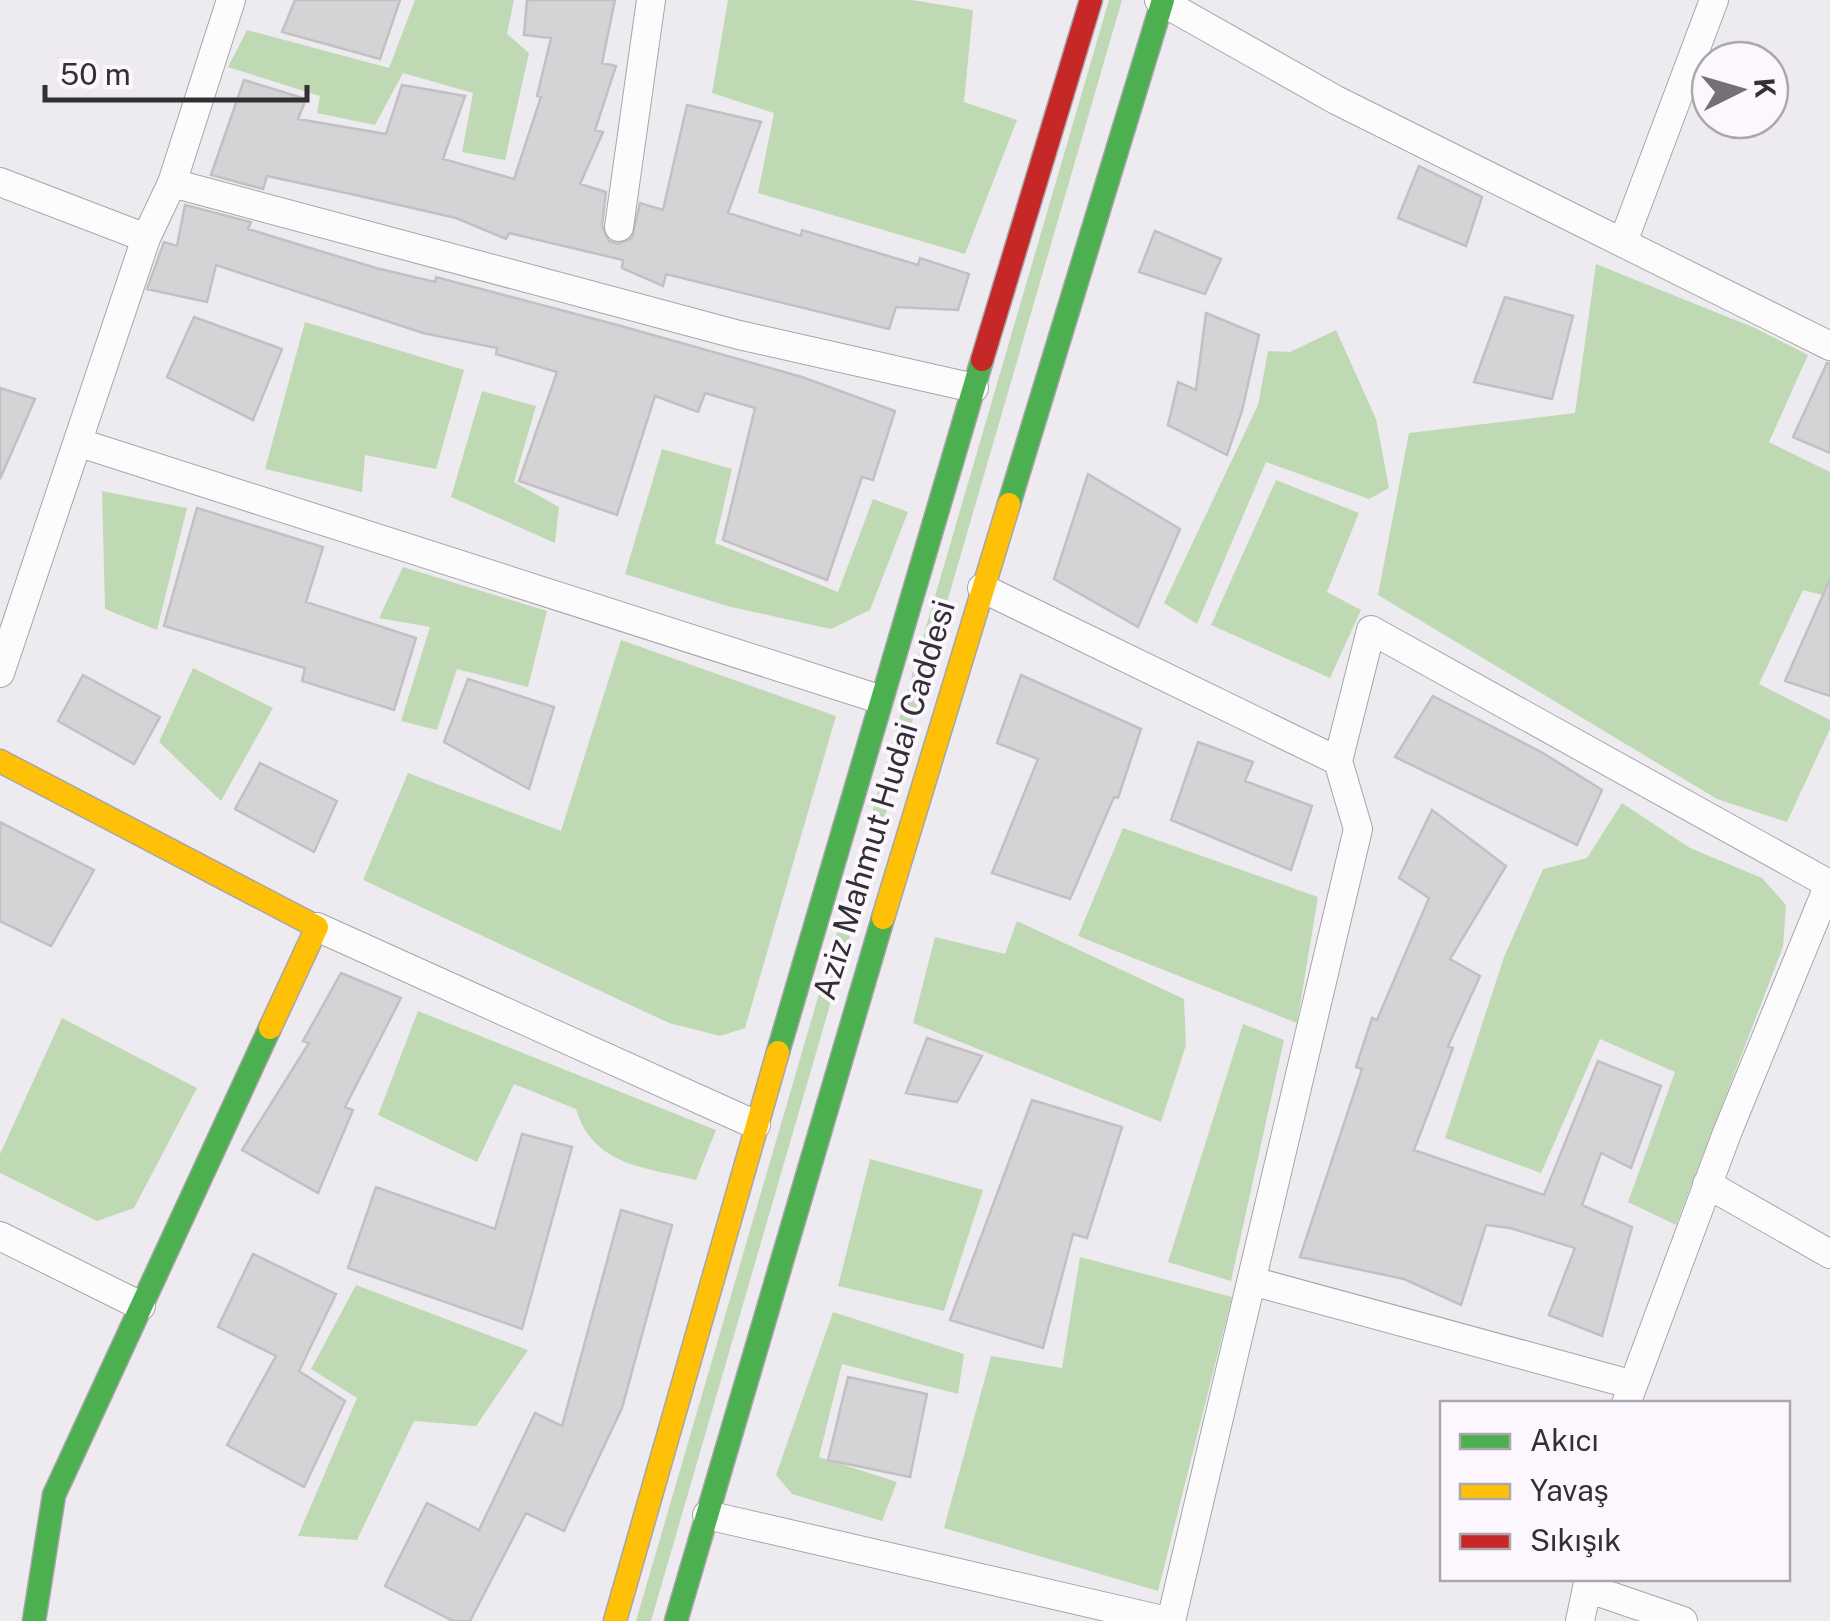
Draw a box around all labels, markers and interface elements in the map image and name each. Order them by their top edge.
scale bar [45,40,308,102]
north arrow [1690,40,1790,140]
text: 50 m [60,56,131,92]
text: K [1748,76,1783,99]
street label: Aziz Mahmut Hudai Caddesi [805,596,962,1004]
legend [1440,1401,1790,1581]
text: Akıcı [1530,1422,1599,1458]
text: Yavaş [1530,1472,1609,1508]
text: Sıkışık [1530,1522,1621,1558]

